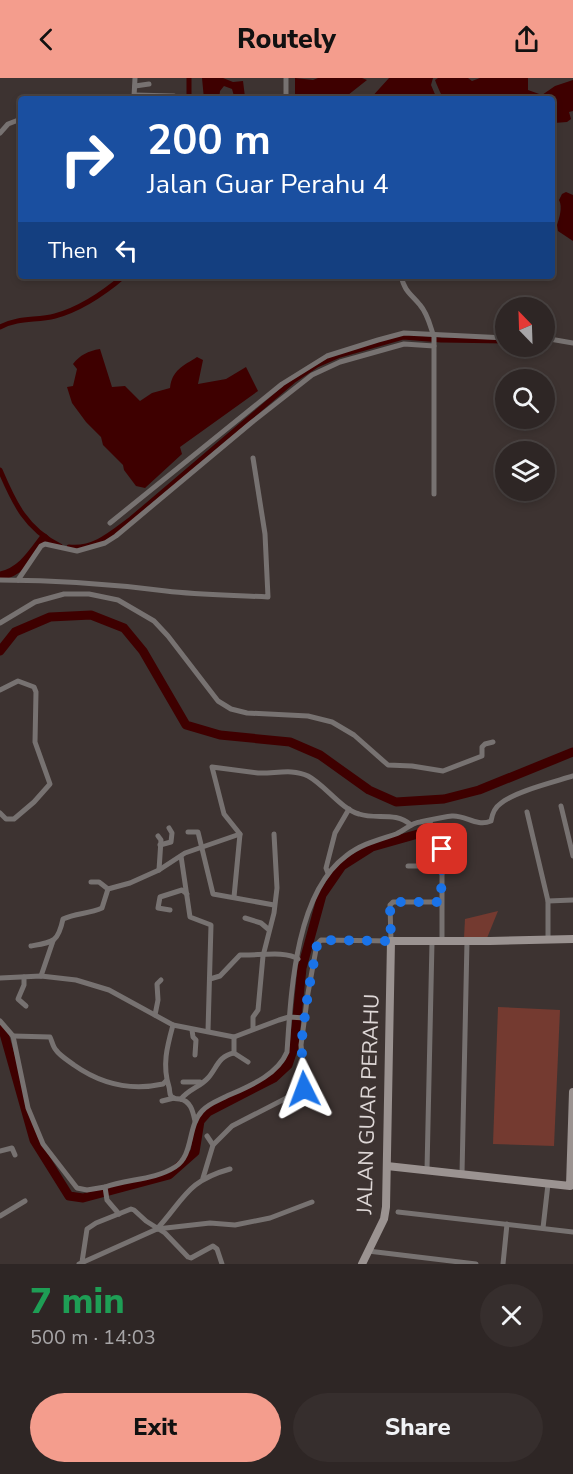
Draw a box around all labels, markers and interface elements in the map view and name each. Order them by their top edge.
text: Routely [237,21,336,58]
icon: back [30,23,63,56]
icon: share [510,23,543,56]
text: 200 m [147,112,271,169]
icon: right [48,120,126,198]
text: Jalan Guar Perahu 4 [147,166,389,203]
icon: left [110,234,143,267]
text: Then [48,236,98,266]
north arrow [495,297,555,357]
map controls [495,297,555,501]
button: search [495,369,555,429]
button: layers [495,441,555,501]
pin [416,823,467,874]
icon: arrive [425,832,458,865]
street label: JALAN GUAR PERAHU [350,993,386,1216]
position arrow [272,1057,336,1121]
text: 7 min [30,1277,125,1326]
button: close [480,1284,543,1347]
text: 500 m · 14:03 [30,1324,156,1351]
button: Exit [30,1393,281,1462]
button: Share [293,1393,543,1462]

